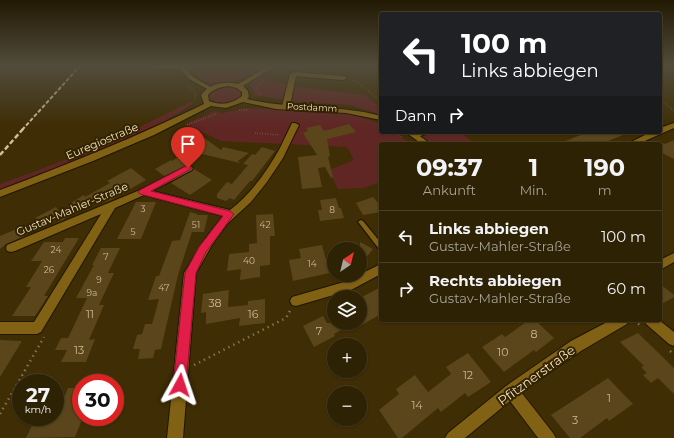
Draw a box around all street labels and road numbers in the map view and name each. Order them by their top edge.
street label: Postdamm [287,100,337,114]
street label: Euregiostraße [64,119,141,163]
street label: Gustav-Mahler-Straße [14,179,130,239]
street label: Pfitznerstraße [494,342,578,408]

